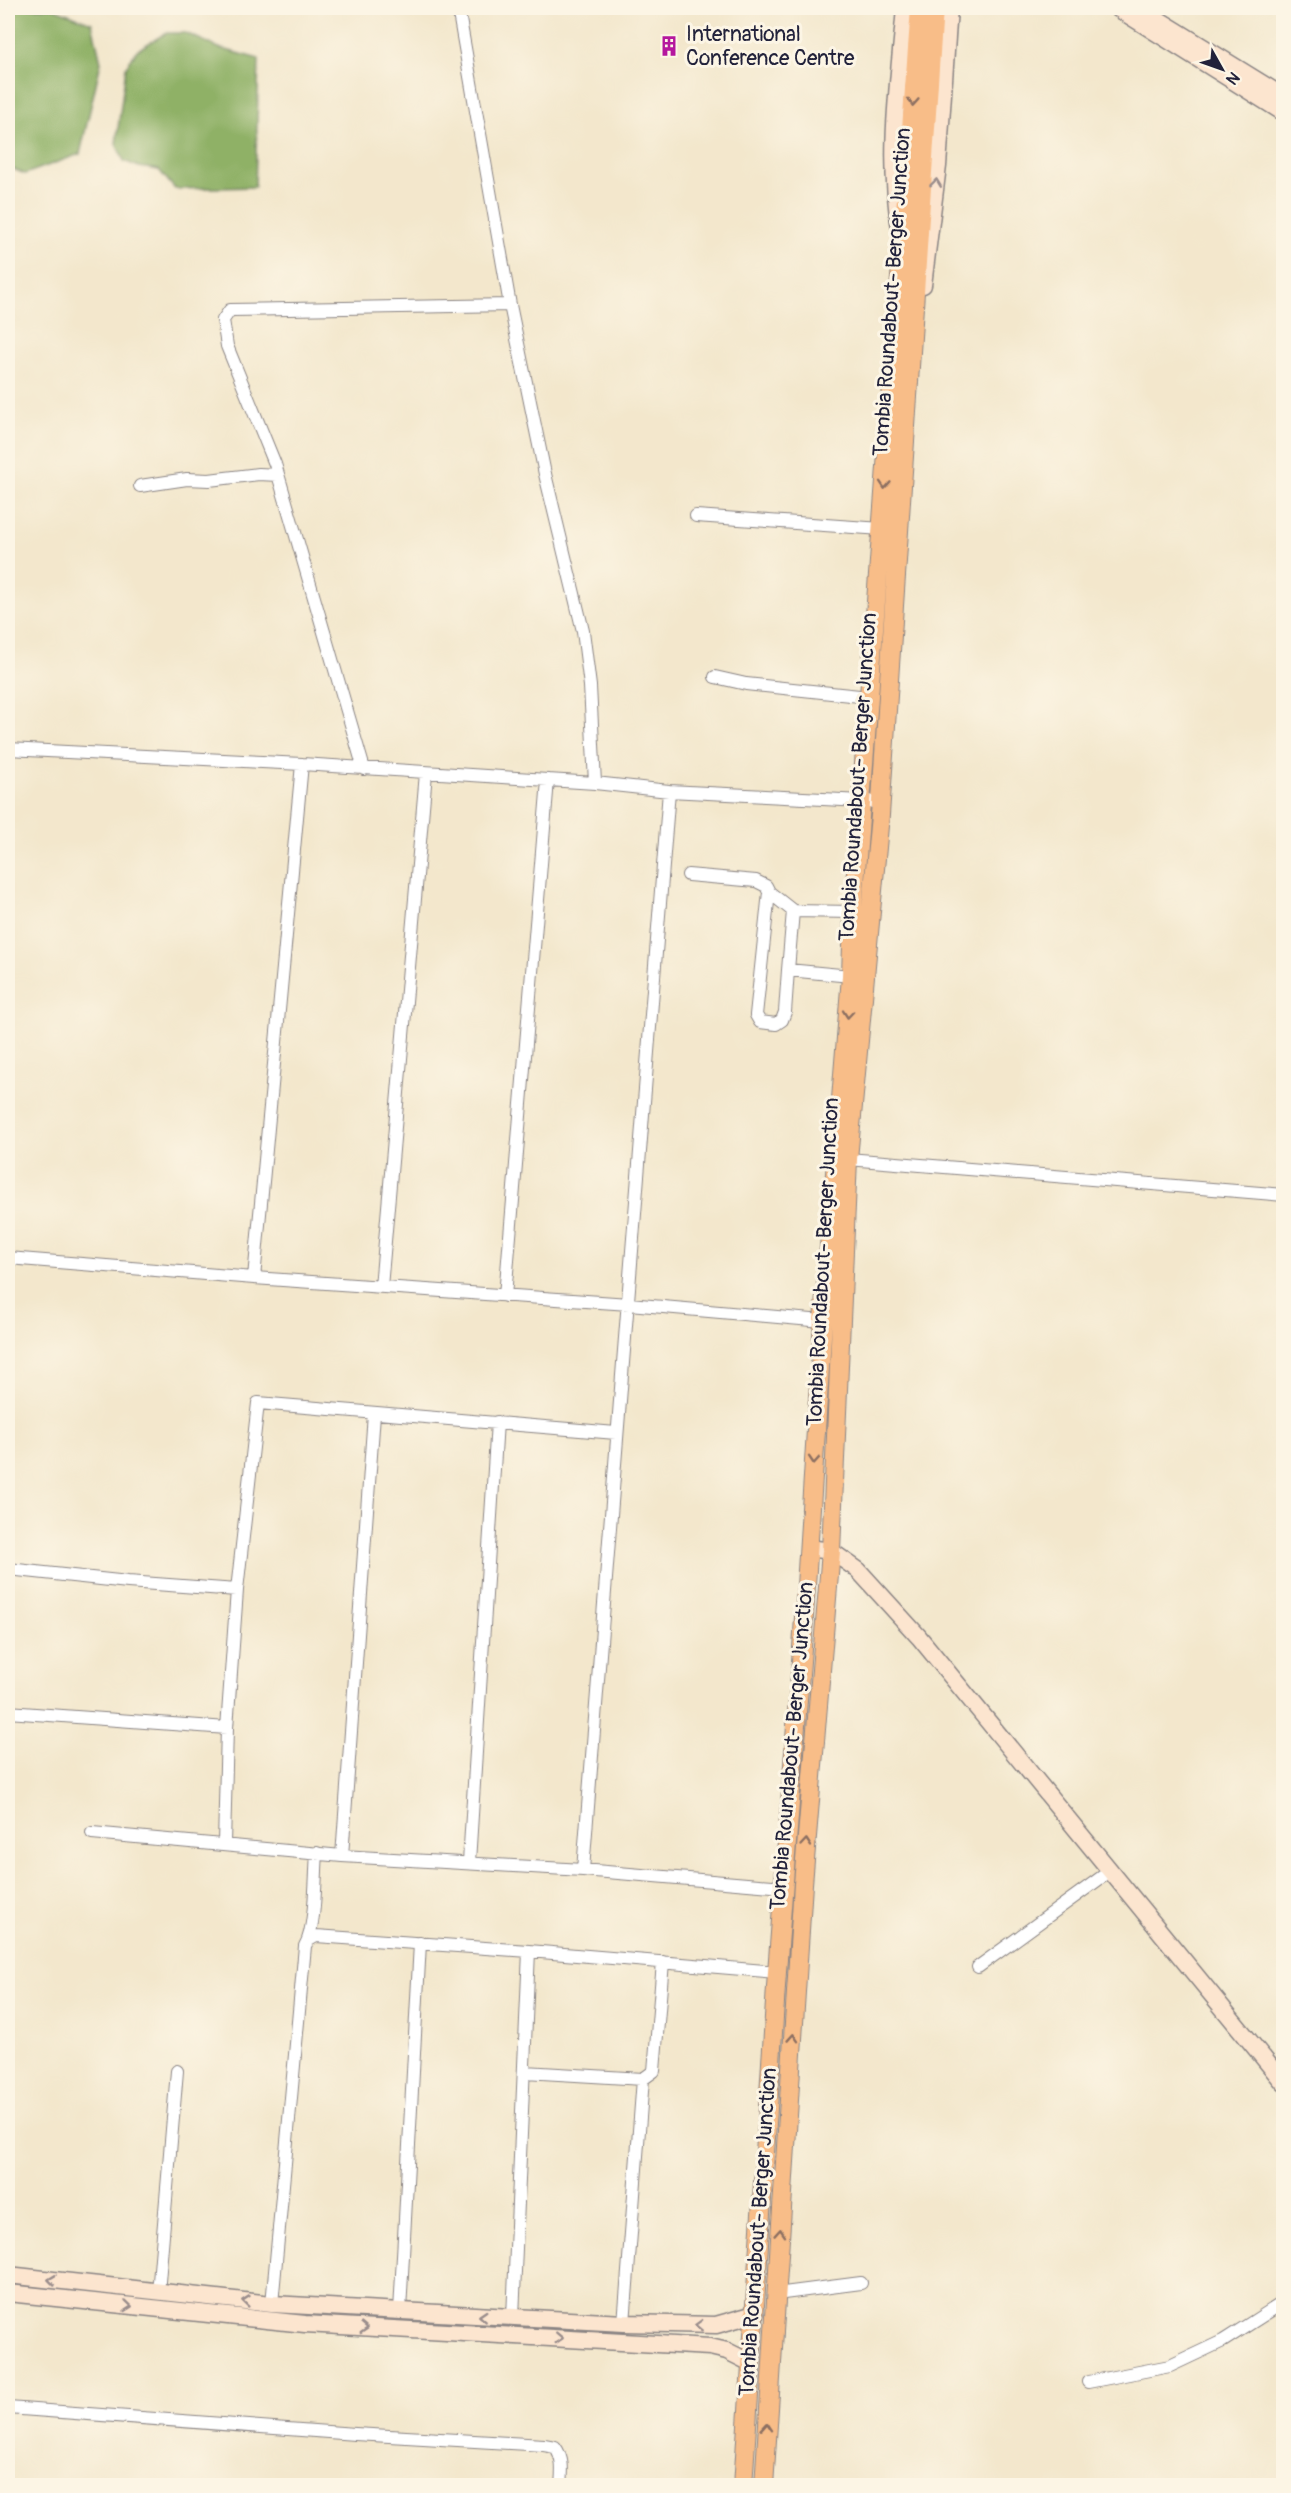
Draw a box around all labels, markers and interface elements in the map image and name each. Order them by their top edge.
place label: International Conference Centre [686,21,855,72]
building icon: International Conference Centre [657,34,681,58]
north arrow [1192,39,1252,99]
text: N [1221,67,1244,89]
one-way arrow [907,97,920,106]
street label: Tombia Roundabout- Berger Junction [867,127,917,457]
one-way arrow [929,178,941,188]
one-way arrow [879,480,892,489]
street label: Tombia Roundabout- Berger Junction [833,612,883,942]
one-way arrow [842,1010,855,1019]
street label: Tombia Roundabout- Berger Junction [801,1097,845,1427]
one-way arrow [808,1456,821,1465]
street label: Tombia Roundabout- Berger Junction [764,1581,820,1911]
one-way arrow [799,1839,812,1848]
one-way arrow [786,2033,799,2042]
street label: Tombia Roundabout- Berger Junction [733,2067,783,2397]
one-way arrow [773,2228,786,2237]
one-way arrow [48,2275,57,2287]
one-way arrow [242,2295,251,2308]
one-way arrow [124,2299,133,2312]
one-way arrow [478,2309,487,2322]
one-way arrow [694,2319,703,2331]
one-way arrow [360,2321,369,2334]
one-way arrow [555,2332,564,2345]
one-way arrow [761,2423,774,2432]

